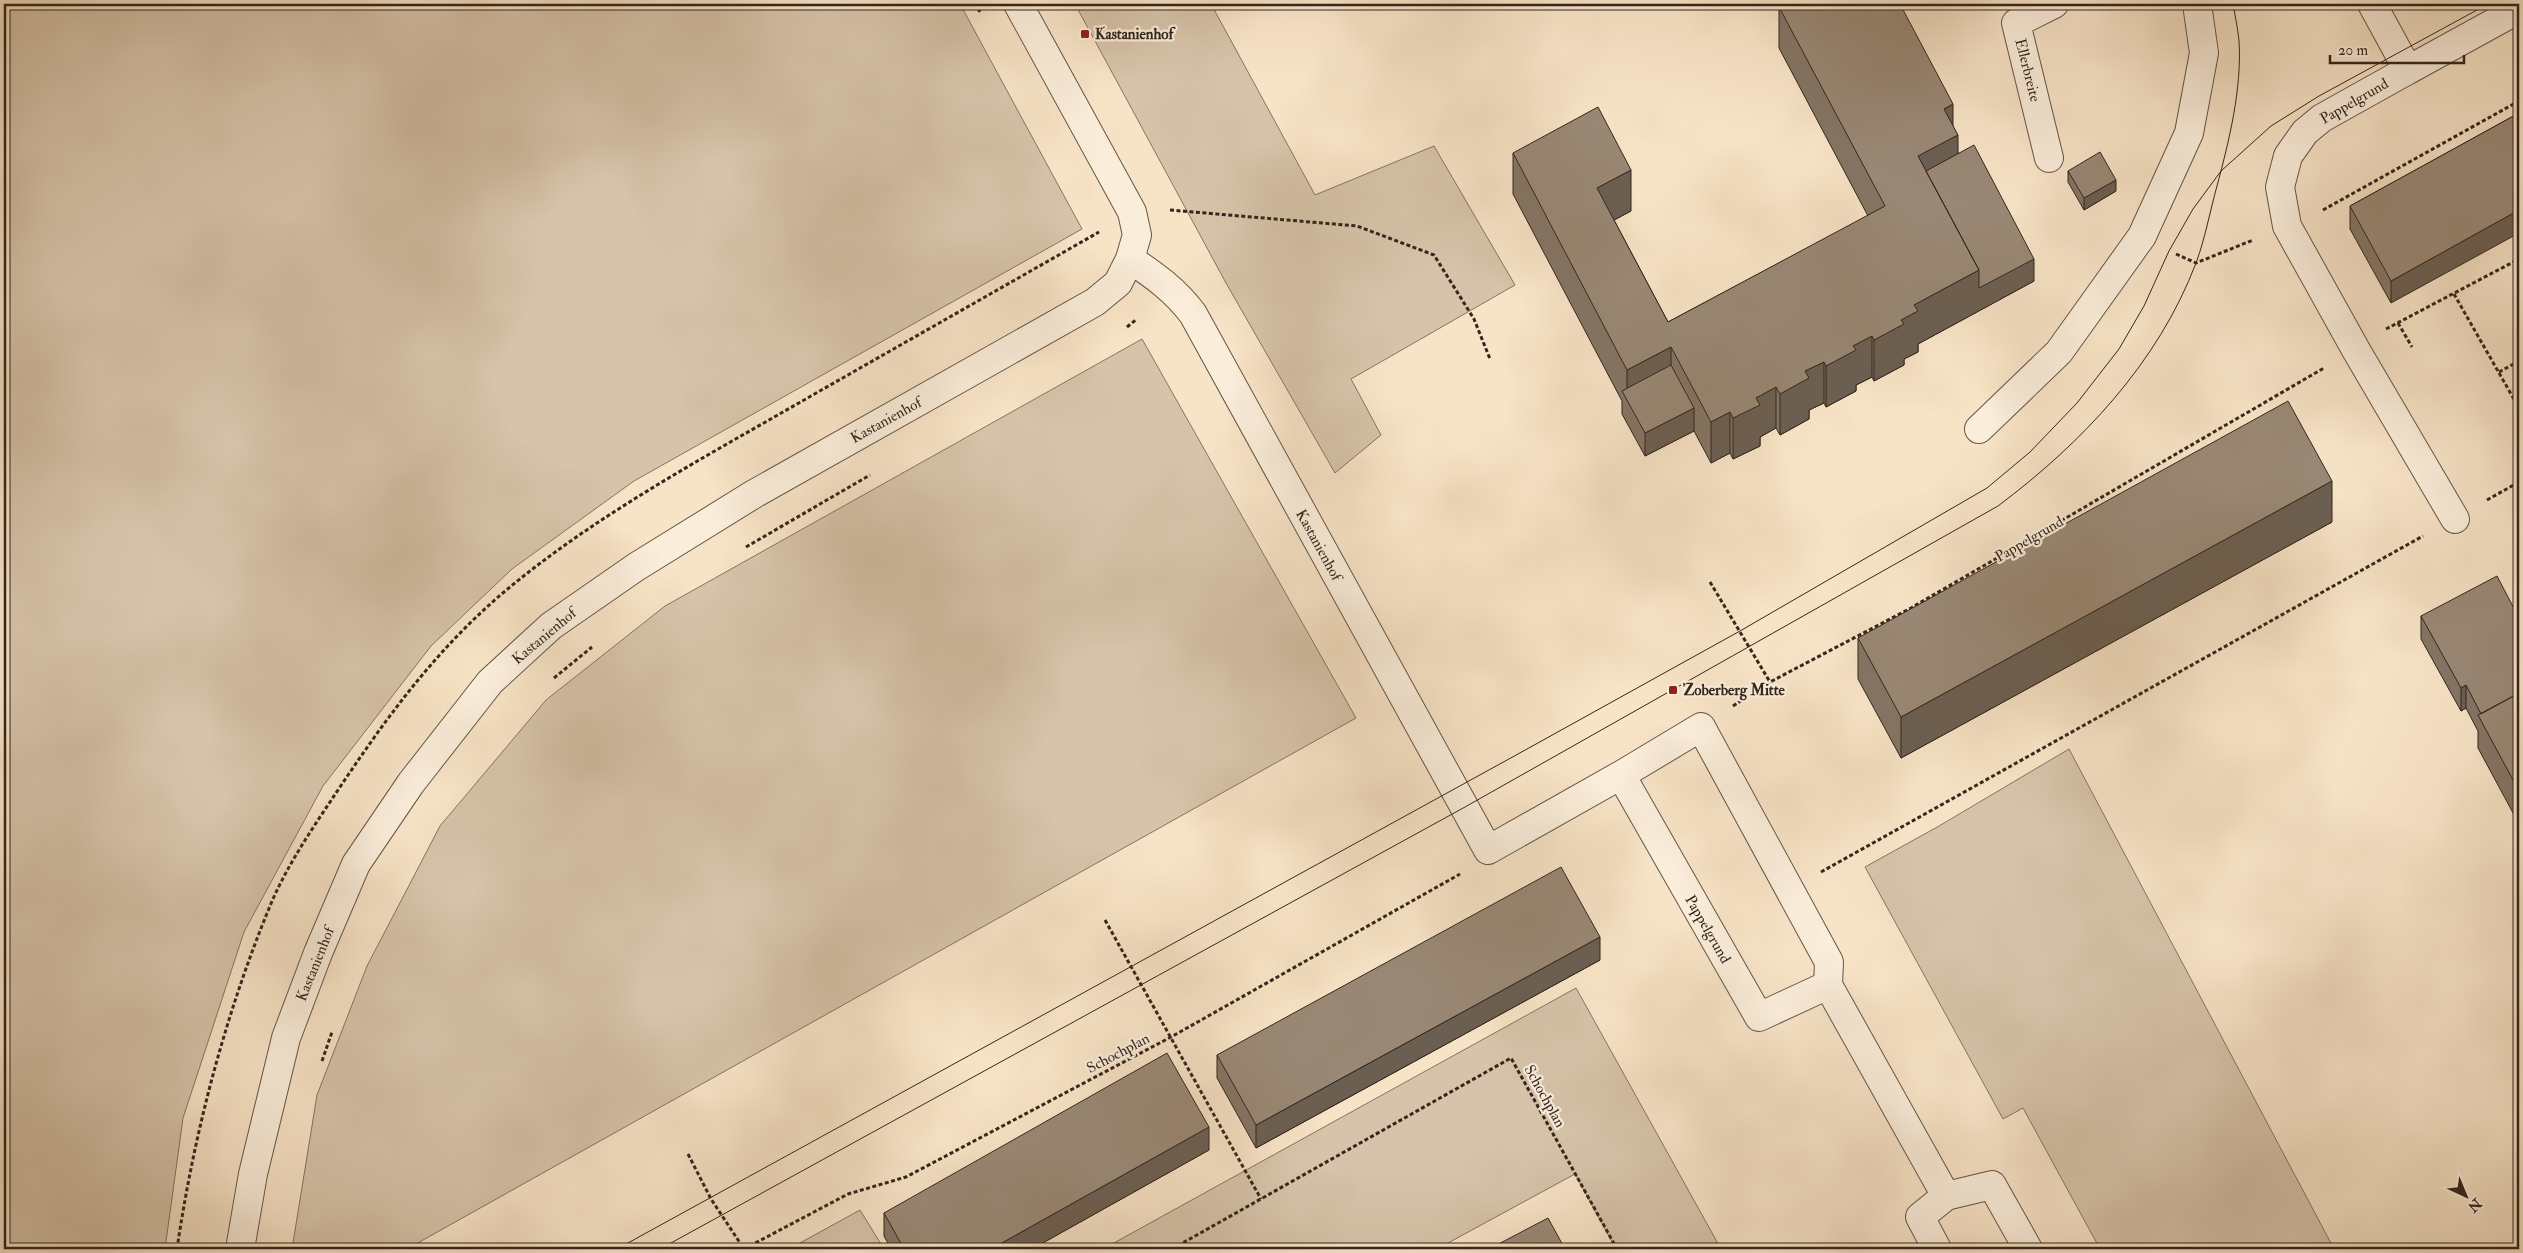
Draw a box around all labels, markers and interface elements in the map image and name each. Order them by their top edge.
place label: Kastanienhof [1095,25,1177,44]
marker: Kastanienhof [1079,28,1091,40]
scale bar [2330,32,2464,64]
street label: Ellerbreite [2011,37,2045,104]
text: 20 m [2338,41,2368,60]
street label: Pappelgrund [2317,74,2393,129]
street label: Kastanienhof [847,392,927,448]
street label: Kastanienhof [1291,506,1347,586]
street label: Pappelgrund [1992,512,2068,567]
street label: Kastanienhof [508,603,582,669]
place label: Zoberberg Mitte [1683,681,1786,701]
marker: Zoberberg Mitte [1667,684,1679,696]
street label: Pappelgrund [1680,892,1735,968]
street label: Kastanienhof [292,922,340,1004]
street label: Schochplan [1083,1029,1154,1079]
street label: Schochplan [1519,1062,1570,1132]
north arrow [2440,1170,2490,1220]
text: N [2464,1194,2486,1216]

